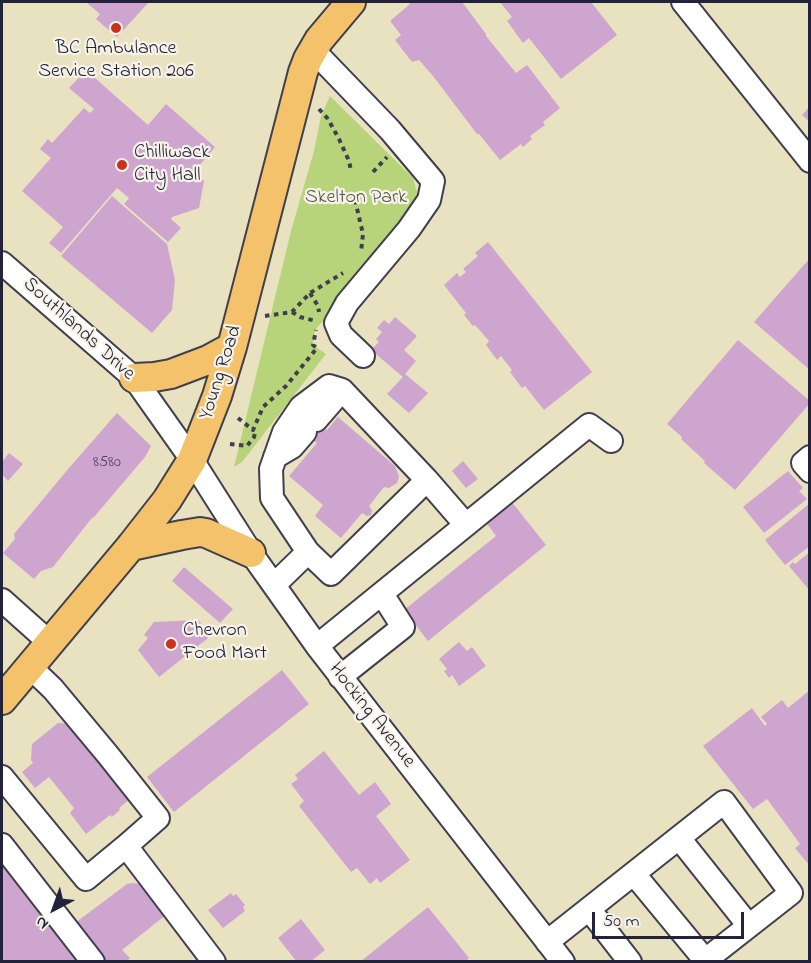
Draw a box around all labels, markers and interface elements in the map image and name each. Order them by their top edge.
marker: BC Ambulance Service Station 206 [109,21,123,35]
place label: BC Ambulance Service Station 206 [38,38,194,85]
place label: Chilliwack City Hall [134,142,210,189]
marker: Chilliwack City Hall [115,158,129,172]
park label: Skelton Park [305,187,407,211]
street label: Southlands Drive [17,273,139,387]
street label: Young Road [195,323,249,423]
house number: 8580 [93,453,121,473]
place label: Chevron Food Mart [183,620,267,667]
marker: Chevron Food Mart [164,637,178,651]
street label: Hocking Avenue [322,659,420,773]
north arrow [24,879,84,939]
scale bar [595,900,746,938]
text: 50 m [603,909,640,935]
text: N [30,910,54,935]

